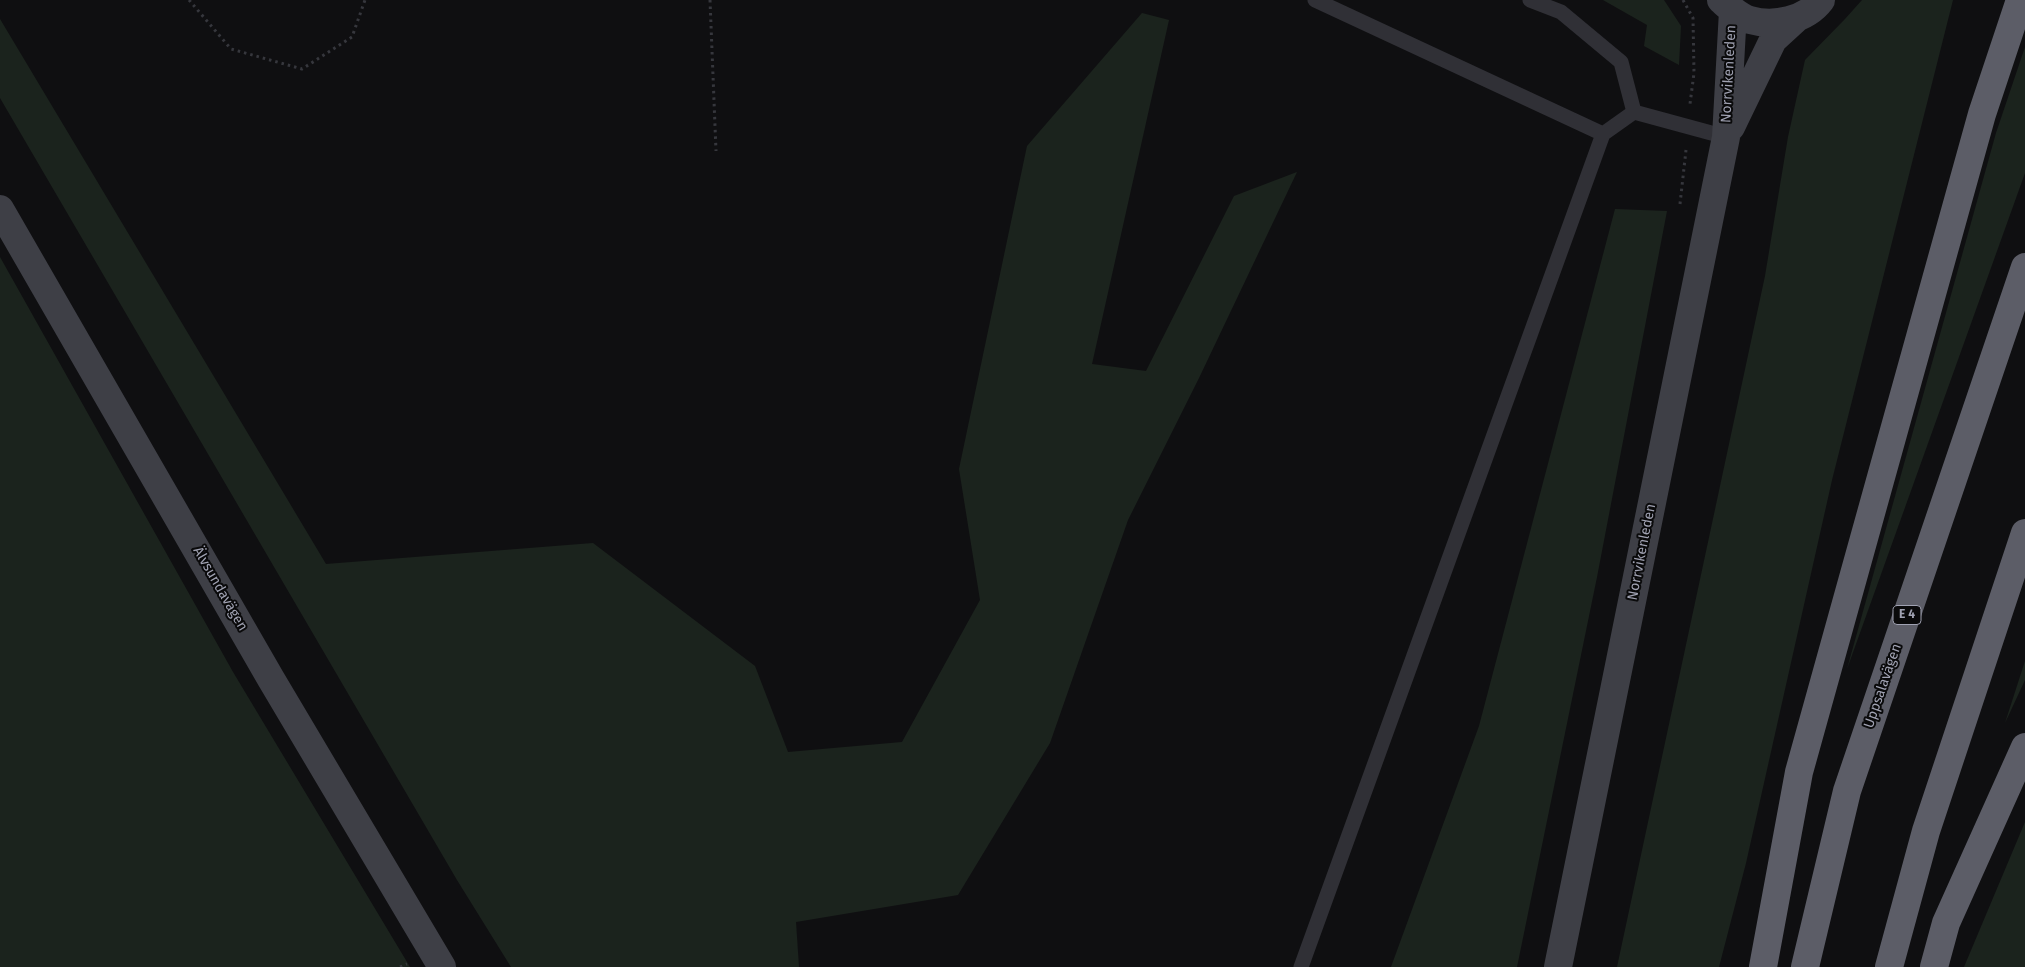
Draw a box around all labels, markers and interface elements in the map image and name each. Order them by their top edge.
street label: Norrvikenleden [1718,25,1740,123]
street label: Norrvikenleden [1624,502,1660,602]
street label: Älvsundavägen [189,544,251,634]
road number: E 4 [1893,606,1921,624]
street label: Uppsalavägen [1861,642,1905,730]

